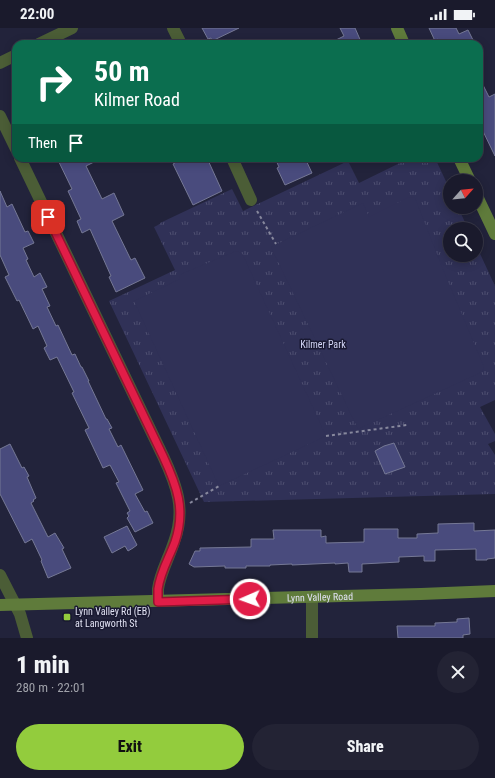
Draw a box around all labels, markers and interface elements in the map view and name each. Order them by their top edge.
text: 22:00 [20,5,54,23]
text: 50 m [94,55,150,88]
icon: right [28,56,80,108]
text: Kilmer Road [94,89,180,110]
icon: arrive [65,132,87,154]
text: Then [28,134,57,152]
north arrow [443,174,483,214]
map controls [443,174,483,262]
pin [31,200,65,234]
icon: arrive [37,206,59,228]
button: search [443,222,483,262]
park label: Kilmer Park [300,339,346,350]
position arrow [229,578,271,620]
street label: Lynn Valley Road [287,591,353,604]
place label: Lynn Valley Rd (EB) at Langworth St [75,606,150,629]
marker: Lynn Valley Rd (EB) at Langworth St [62,612,72,622]
text: 1 min [16,651,70,679]
button: close [437,651,479,693]
text: 280 m · 22:01 [16,680,86,695]
button: Exit [16,724,244,770]
button: Share [252,724,479,770]

